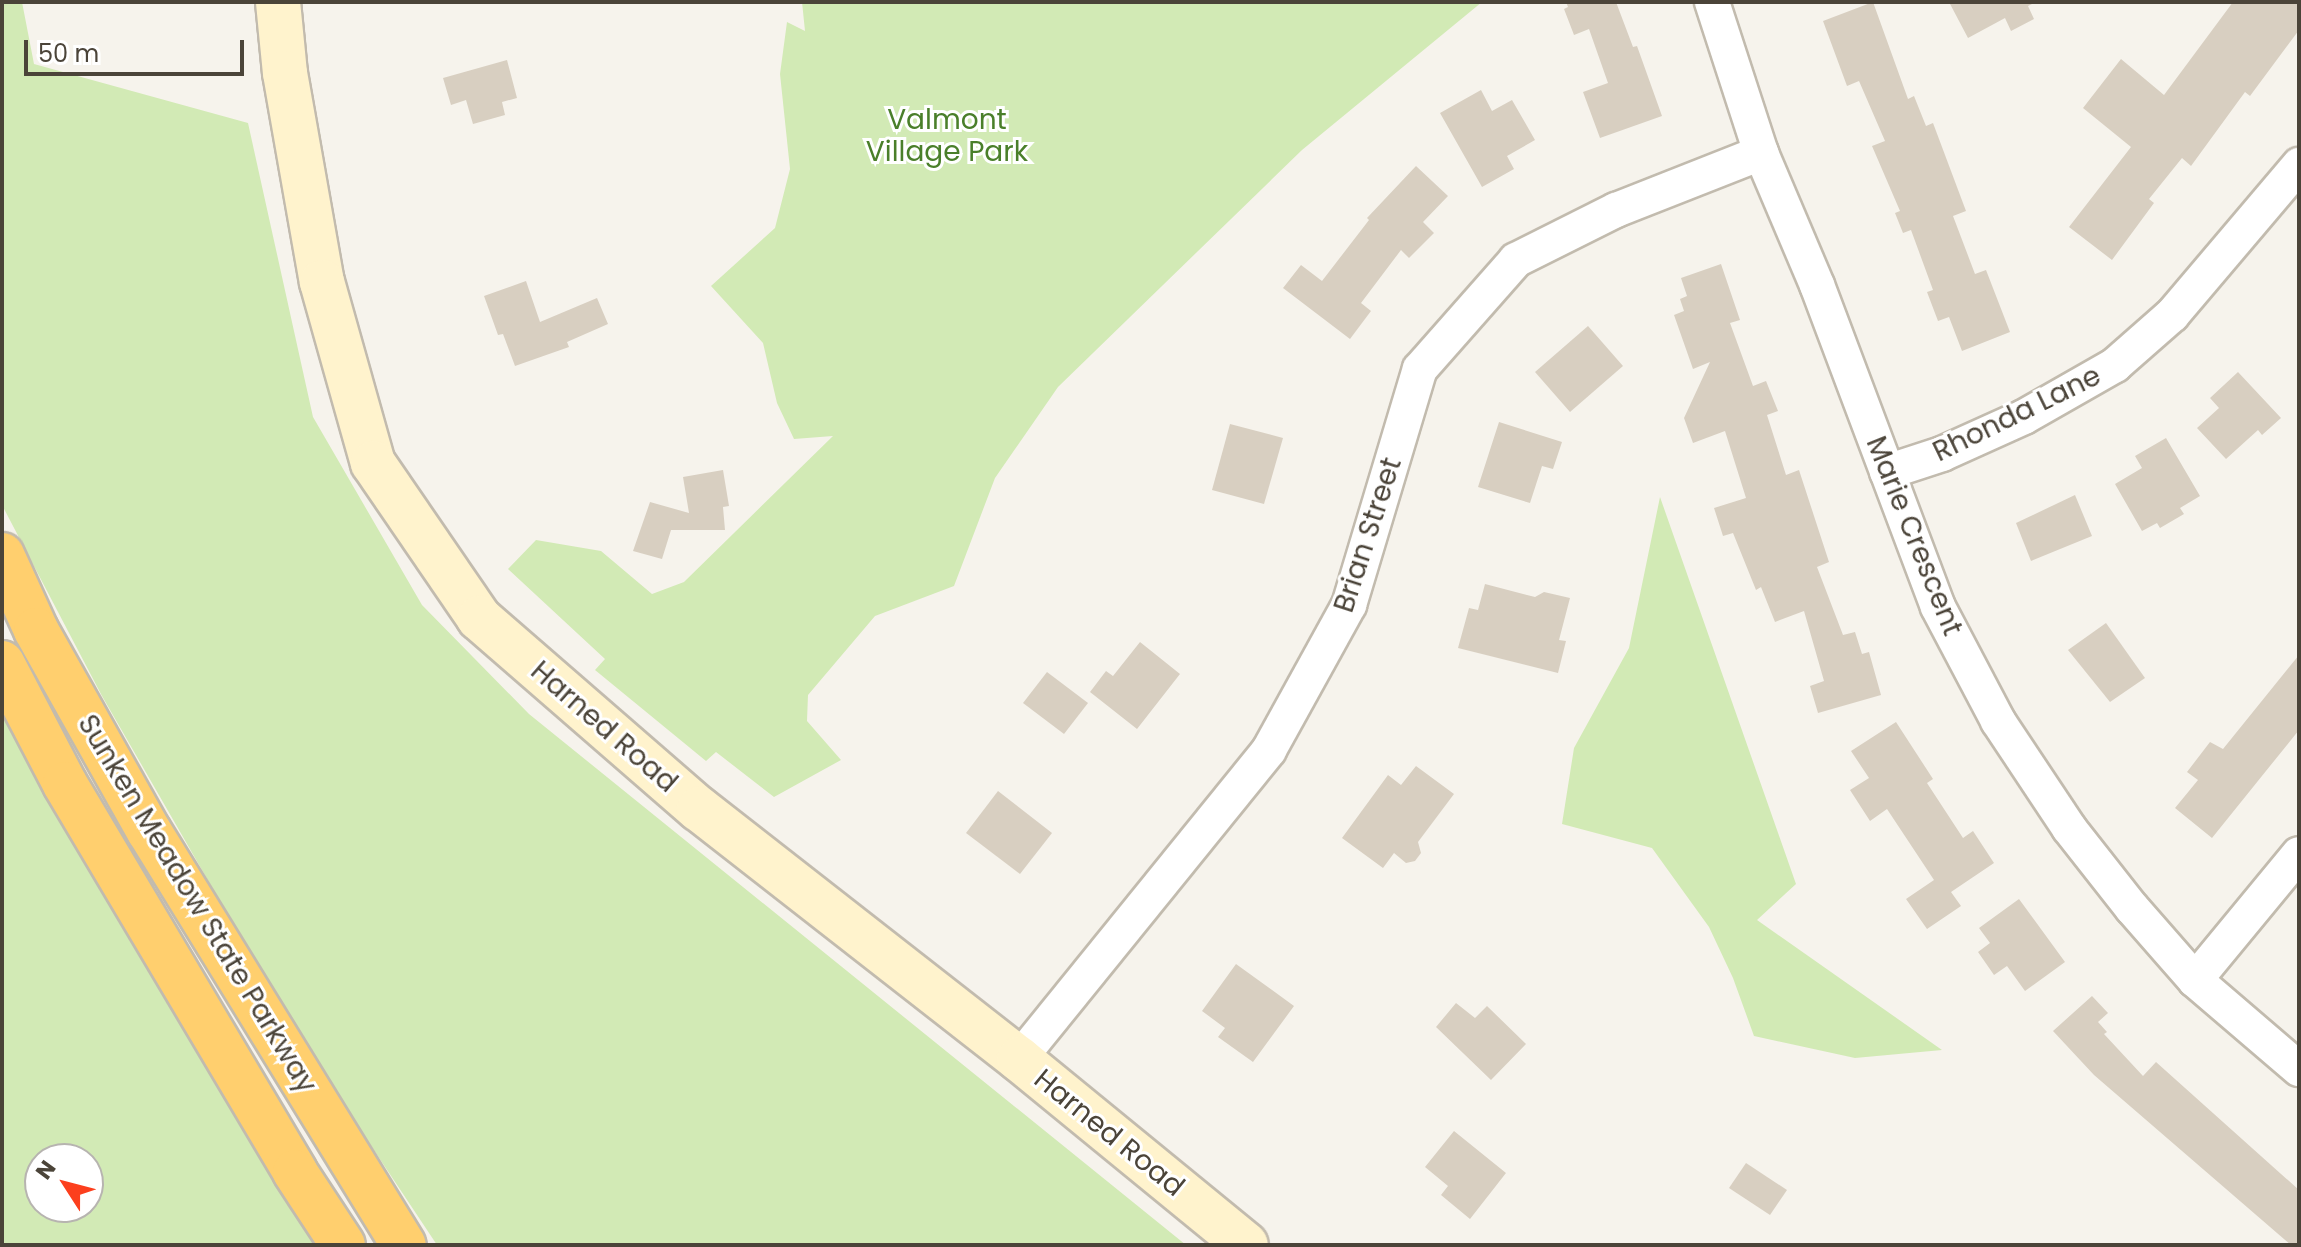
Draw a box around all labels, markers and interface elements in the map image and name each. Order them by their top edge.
scale bar [28,24,248,74]
text: 50 m [38,37,99,70]
park label: Valmont Village Park [866,103,1028,169]
street label: Rhonda Lane [1928,359,2106,469]
street label: Marie Crescent [1859,432,1969,640]
street label: Brian Street [1327,453,1409,617]
street label: Harned Road [524,654,684,800]
street label: Sunken Meadow State Parkway [70,709,324,1099]
street label: Harned Road [1027,1062,1191,1204]
north arrow [24,1143,104,1223]
text: N [28,1154,63,1186]

